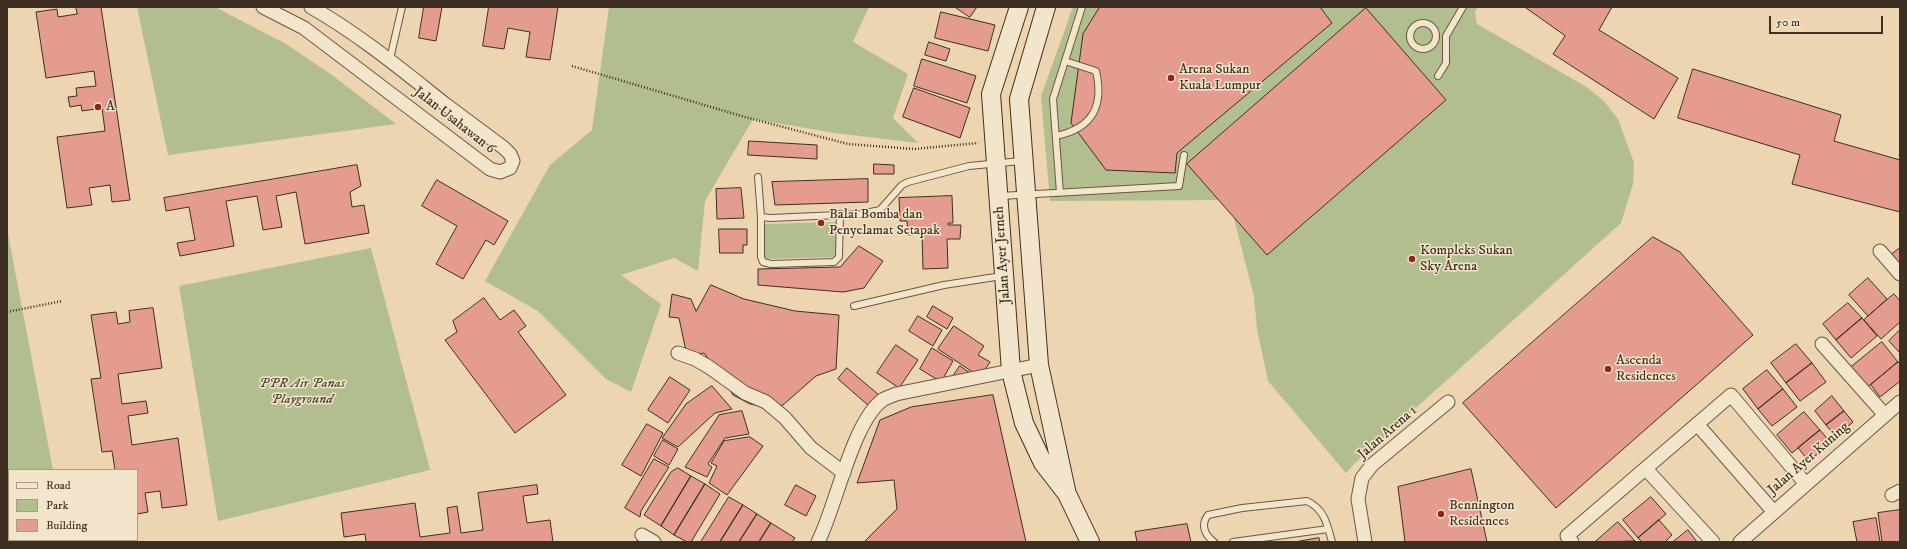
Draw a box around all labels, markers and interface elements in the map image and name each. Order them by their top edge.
scale bar [1771,8,1885,34]
text: 50 m [1776,15,1800,30]
place label: Arena Sukan Kuala Lumpur [1179,62,1261,94]
marker: Arena Sukan Kuala Lumpur [1166,73,1176,83]
street label: Jalan Usahawan 6 [410,84,498,158]
place label: A [106,99,115,115]
marker: A [93,102,103,112]
street label: Jalan Ayer Jerneh [991,206,1015,304]
place label: Balai Bomba dan Penyelamat Setapak [829,207,940,240]
marker: Balai Bomba dan Penyelamat Setapak [816,218,826,228]
place label: Kompleks Sukan Sky Arena [1420,243,1513,276]
marker: Kompleks Sukan Sky Arena [1407,254,1417,264]
place label: Ascenda Residences [1616,353,1676,386]
marker: Ascenda Residences [1603,364,1613,374]
park label: PPR Air Panas Playground [259,376,345,408]
street label: Jalan Arena 1 [1355,403,1421,463]
street label: Jalan Ayer Kuning [1765,419,1853,499]
legend [8,469,138,541]
text: Road [46,478,71,493]
text: Park [46,498,68,513]
place label: Bennington Residences [1449,498,1515,530]
marker: Bennington Residences [1436,509,1446,519]
text: Building [46,518,87,533]

